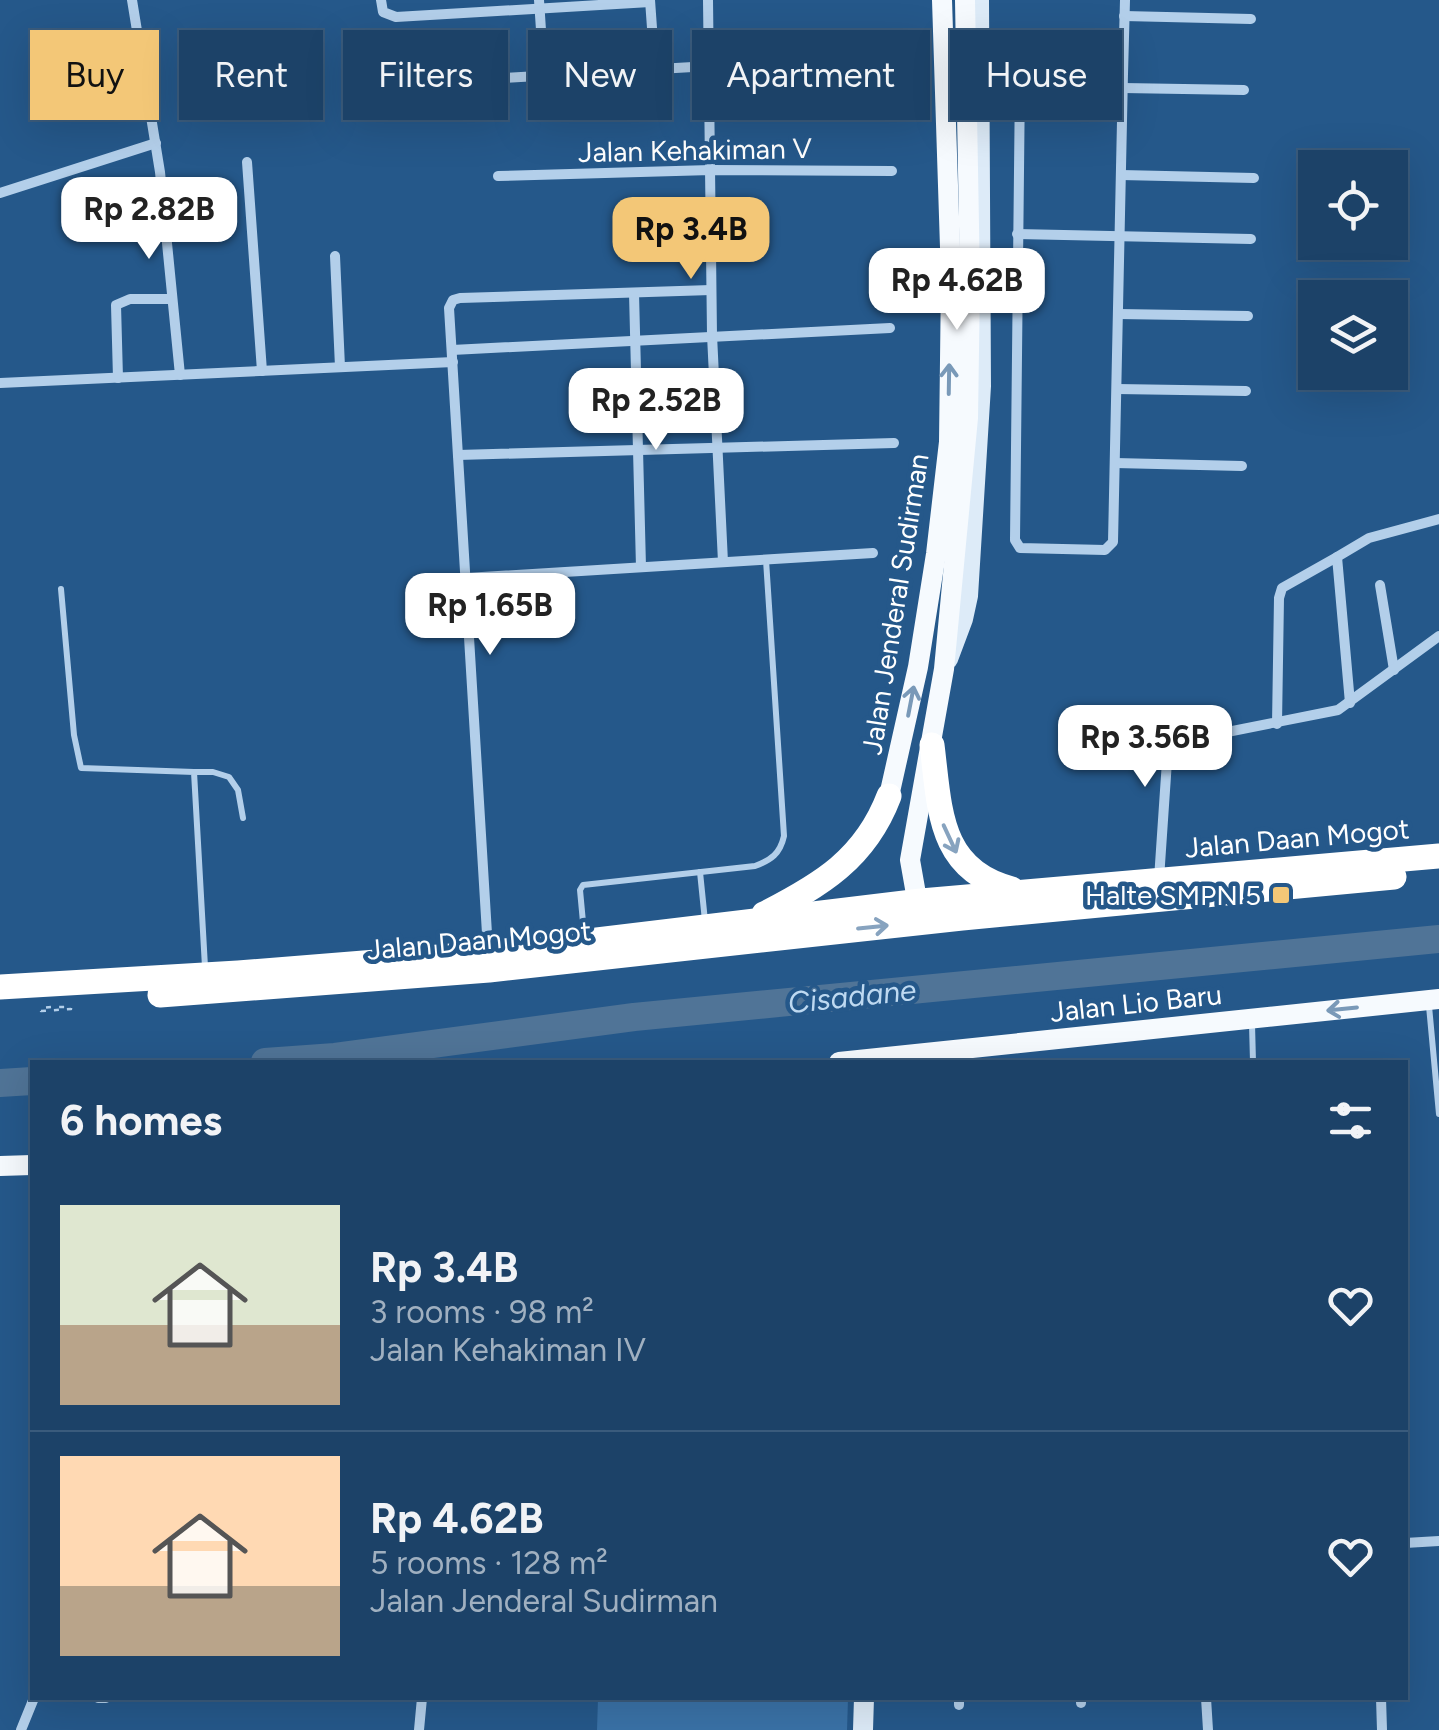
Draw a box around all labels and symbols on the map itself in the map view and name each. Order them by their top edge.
street label: Jalan Kehakiman V [578,131,813,169]
pin: Rp 2.82B [46,177,252,262]
pin: Rp 3.4B [599,197,783,282]
pin: Rp 4.62B [854,248,1060,333]
one-way arrow [940,363,959,395]
pin: Rp 2.52B [553,368,759,453]
street label: Jalan Jenderal Sudirman [854,451,936,757]
pin: Rp 1.65B [387,573,593,658]
one-way arrow [902,685,921,718]
pin: Rp 3.56B [1042,705,1248,790]
street label: Jalan Daan Mogot [1183,811,1411,865]
one-way arrow [942,824,961,854]
place label: Halte SMPN 5 [1085,878,1261,912]
marker: Halte SMPN 5 [1270,884,1292,906]
street label: Jalan Daan Mogot [365,913,593,967]
one-way arrow [856,918,888,937]
water label: Cisadane [786,971,918,1021]
street label: Jalan Lio Baru [1049,977,1223,1029]
one-way arrow [1326,1000,1359,1019]

